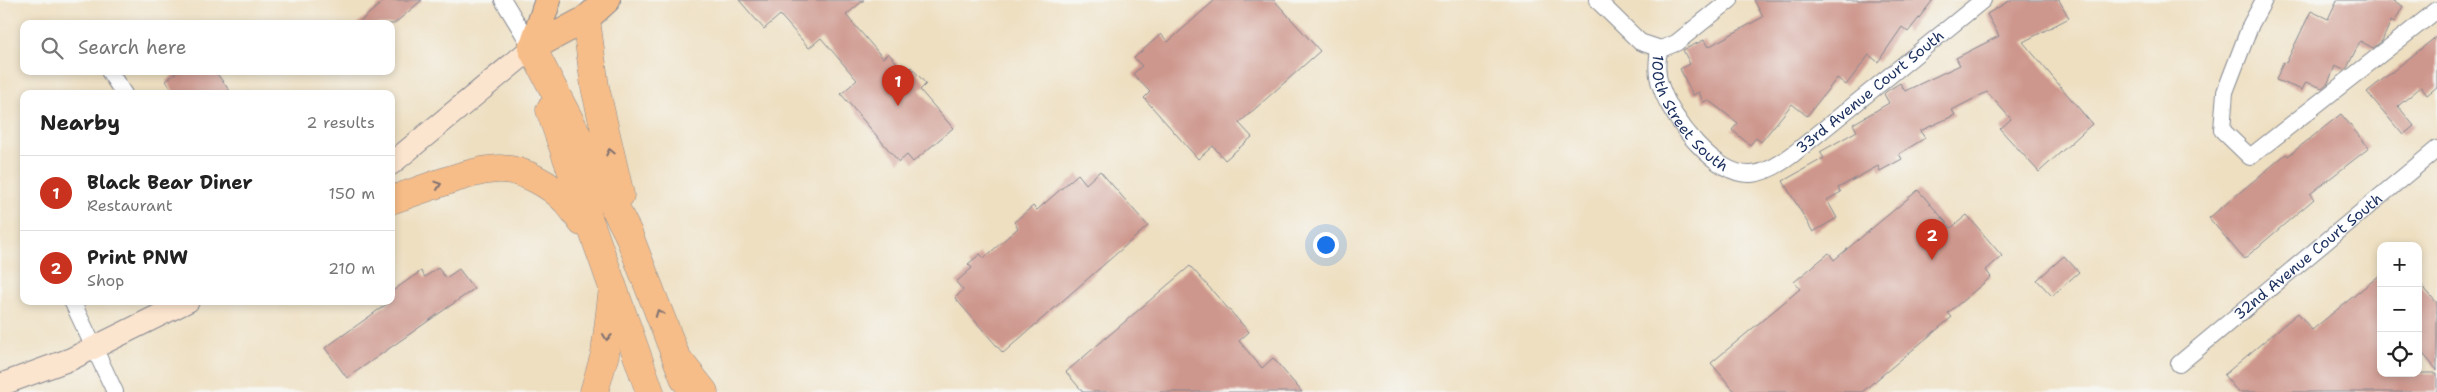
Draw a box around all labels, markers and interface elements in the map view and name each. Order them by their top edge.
search box [20,20,395,75]
street label: 33rd Avenue Court South [1792,26,1948,158]
icon: search [38,34,66,62]
text: Search here [78,35,187,60]
street label: 100th Street South [1647,54,1732,176]
pin: 1 [882,65,914,106]
text: Nearby [40,109,120,137]
text: 2 results [306,112,375,133]
one-way arrow [605,147,616,156]
text: Black Bear Diner [87,170,253,195]
one-way arrow [433,181,441,191]
text: 1 [52,183,60,204]
text: 150 m [328,183,375,204]
street label: 32nd Avenue Court South [2230,189,2387,324]
text: Restaurant [87,195,173,216]
pin: 2 [1916,219,1948,260]
your location [1313,232,1339,258]
map controls [2377,242,2422,377]
button: + [2377,242,2422,287]
text: Print PNW [87,245,188,270]
text: 2 [50,258,62,279]
text: 210 m [328,258,375,279]
text: Shop [87,270,124,291]
button: − [2377,287,2422,332]
one-way arrow [655,309,666,318]
button: locate [2377,332,2422,377]
one-way arrow [602,333,613,341]

